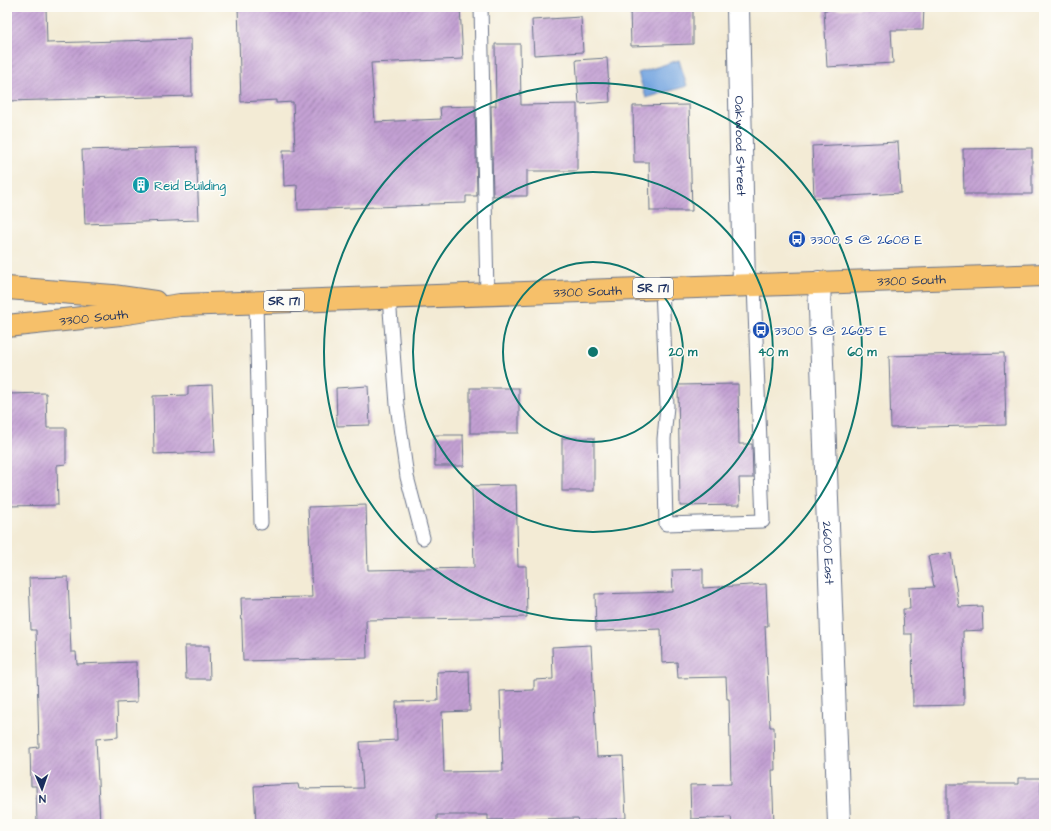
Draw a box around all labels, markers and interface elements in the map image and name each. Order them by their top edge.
street label: Oakwood Street [730,96,750,197]
building icon: Reid Building [131,175,151,195]
place label: Reid Building [154,177,226,196]
bus stop icon: 3300 S @ 2608 E [787,229,807,249]
place label: 3300 S @ 2608 E [810,231,923,249]
street label: 3300 South [877,270,947,291]
road number: SR 171 [633,278,673,298]
street label: 3300 South [553,282,623,302]
road number: SR 171 [264,291,304,311]
street label: 3300 South [58,305,130,330]
bus stop icon: 3300 S @ 2605 E [751,320,771,340]
place label: 3300 S @ 2605 E [774,322,887,340]
text: 20 m [668,344,698,361]
text: 40 m [758,344,789,361]
text: 60 m [847,344,877,361]
centre of rings [586,345,600,359]
street label: 2600 East [818,521,838,586]
north arrow [22,769,62,809]
text: N [39,791,46,806]

